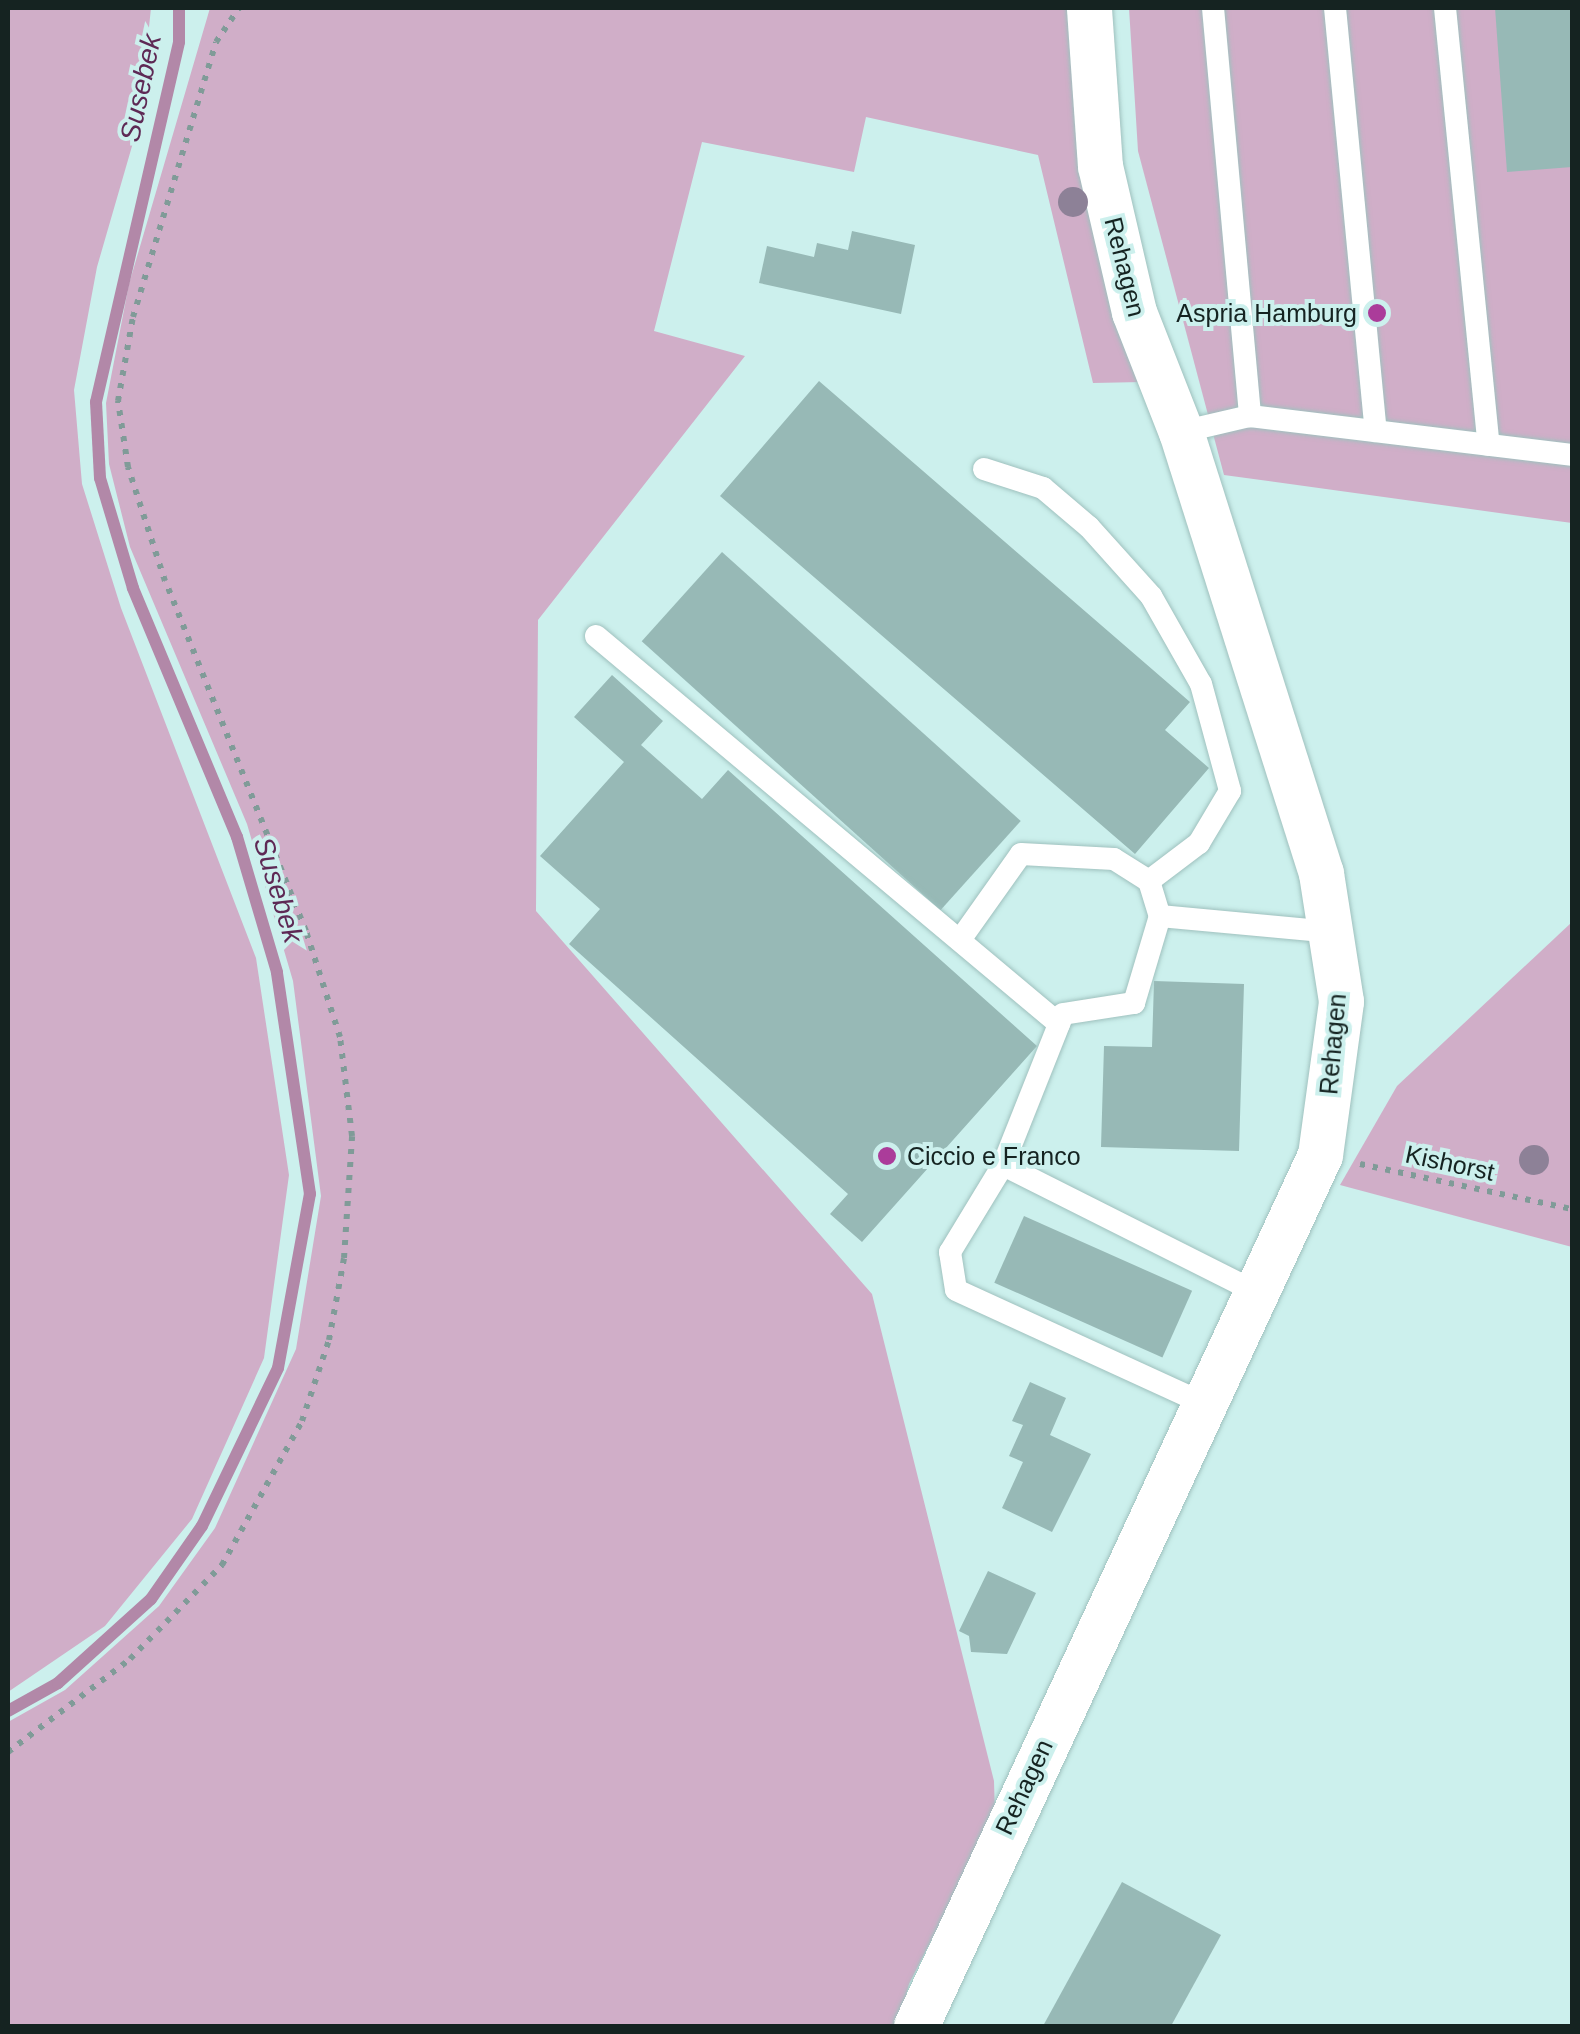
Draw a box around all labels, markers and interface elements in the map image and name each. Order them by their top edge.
water label: Susebek [113,31,169,145]
street label: Rehagen [1098,214,1152,320]
place label: Aspria Hamburg [1176,298,1357,328]
marker: Aspria Hamburg [1366,302,1388,324]
water label: Susebek [246,833,310,947]
street label: Rehagen [1314,992,1352,1096]
street label: Kishorst [1403,1139,1497,1187]
place label: Ciccio e Franco [907,1141,1081,1171]
marker: Ciccio e Franco [876,1145,898,1167]
street label: Rehagen [989,1735,1059,1839]

